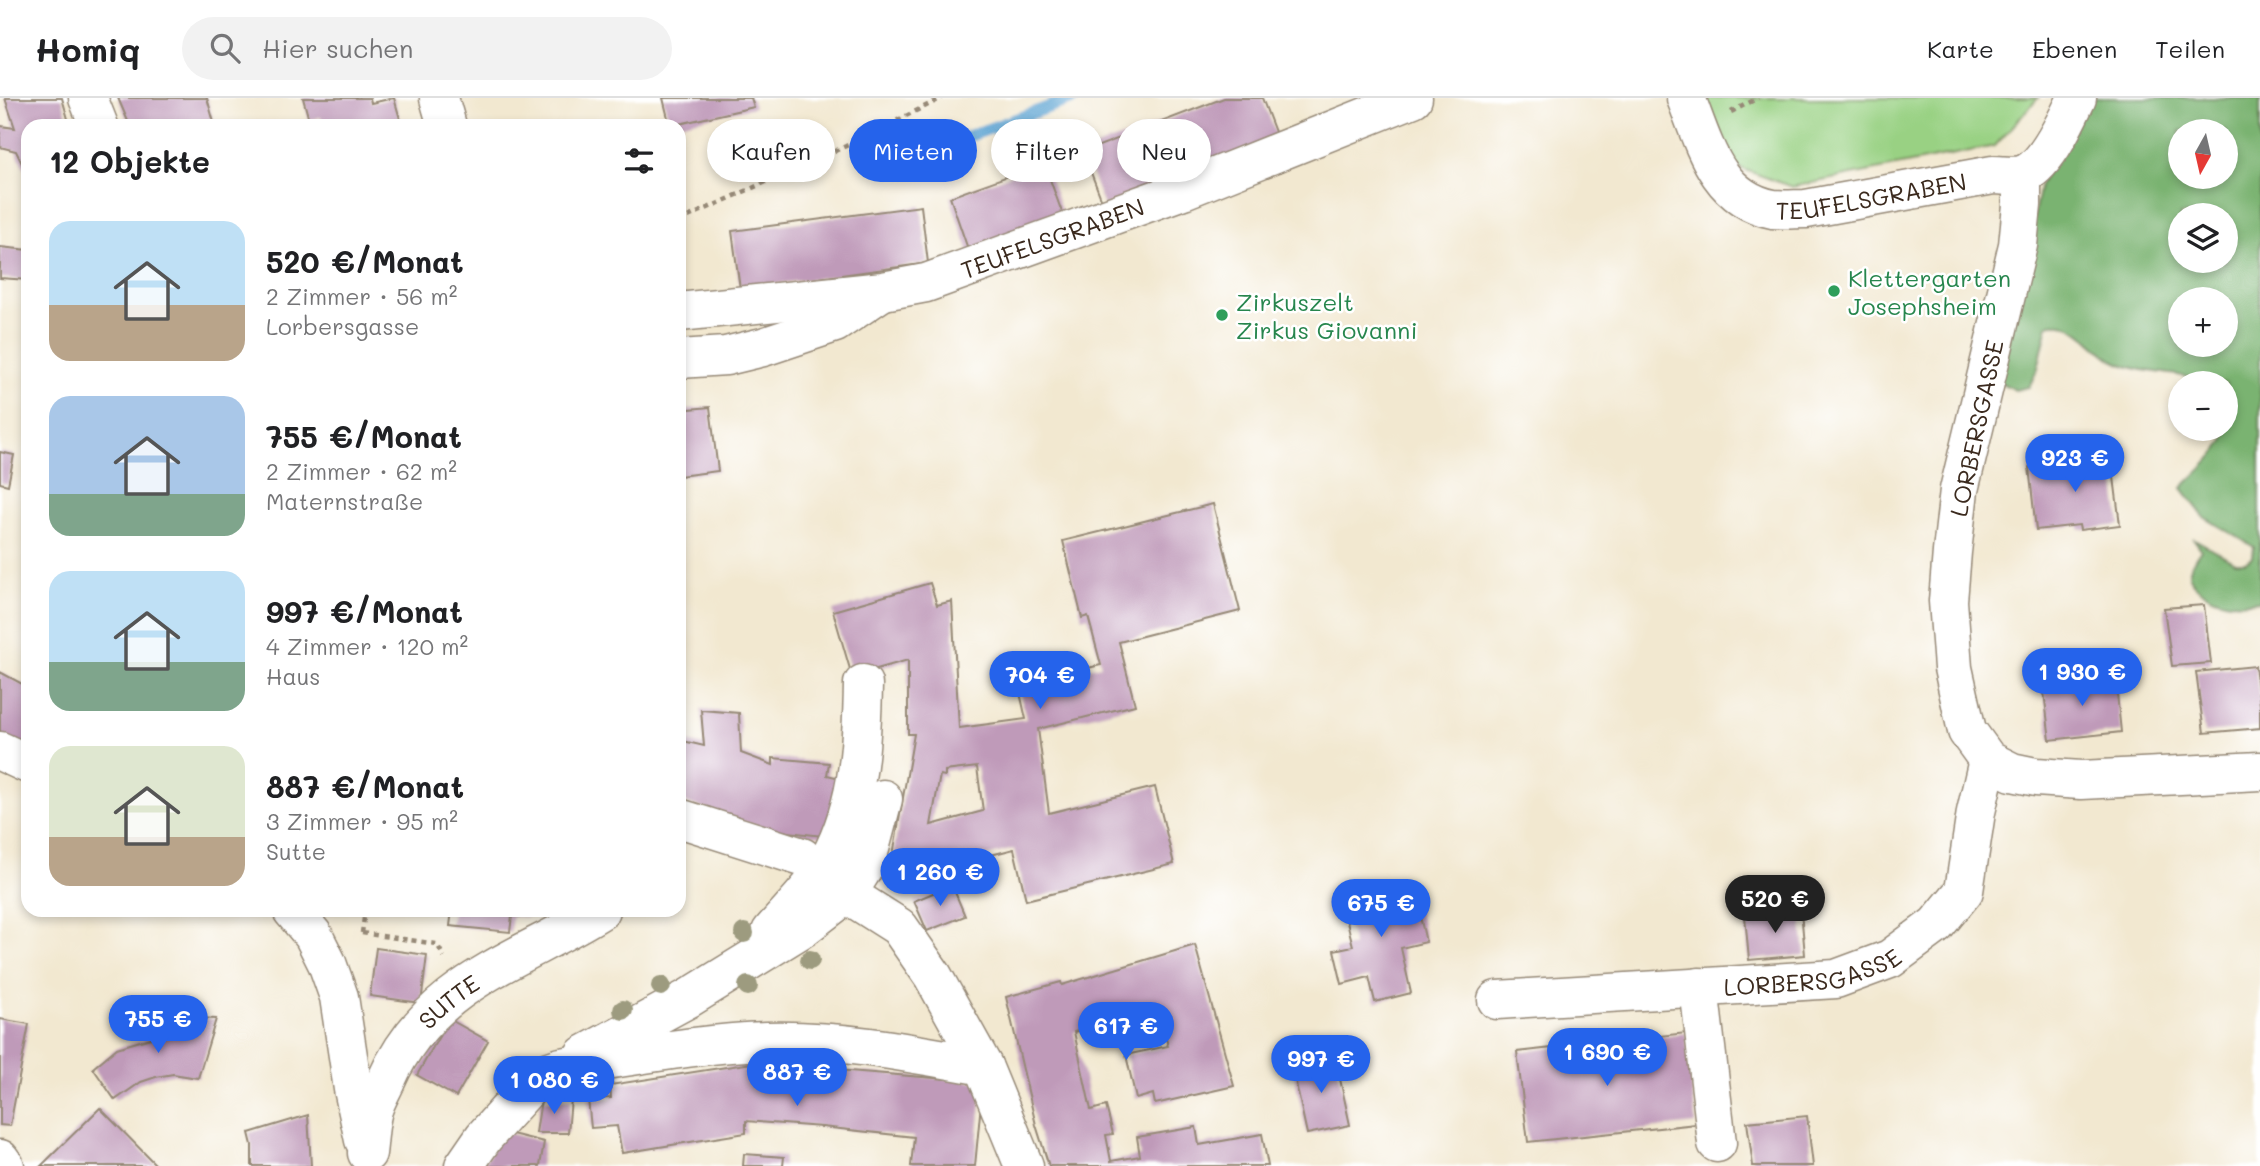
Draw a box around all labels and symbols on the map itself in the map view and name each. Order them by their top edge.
north arrow [2168,119,2238,189]
street label: TEUFELSGRABEN [1776,165,1969,225]
street label: TEUFELSGRABEN [956,190,1148,285]
place label: Klettergarten Josephsheim [1848,262,2011,321]
marker: Klettergarten Josephsheim [1826,283,1842,299]
place label: Zirkuszelt Zirkus Giovanni [1236,286,1418,345]
marker: Zirkuszelt Zirkus Giovanni [1214,307,1230,323]
street label: LORBERSGASSE [1942,337,2010,519]
pin: 923 € [2026,434,2124,494]
pin: 1 930 € [2017,648,2147,708]
pin: 704 € [991,652,1089,711]
pin: 1 260 € [875,848,1005,908]
pin: 520 € [1726,876,1824,935]
pin: 675 € [1332,880,1430,939]
street label: LORBERSGASSE [1723,941,1907,1001]
street label: SUTTE [411,967,484,1035]
pin: 755 € [109,996,207,1055]
pin: 617 € [1077,1002,1175,1062]
pin: 1 690 € [1542,1028,1672,1088]
pin: 997 € [1272,1035,1370,1095]
pin: 887 € [748,1048,846,1108]
pin: 1 080 € [489,1056,619,1116]

